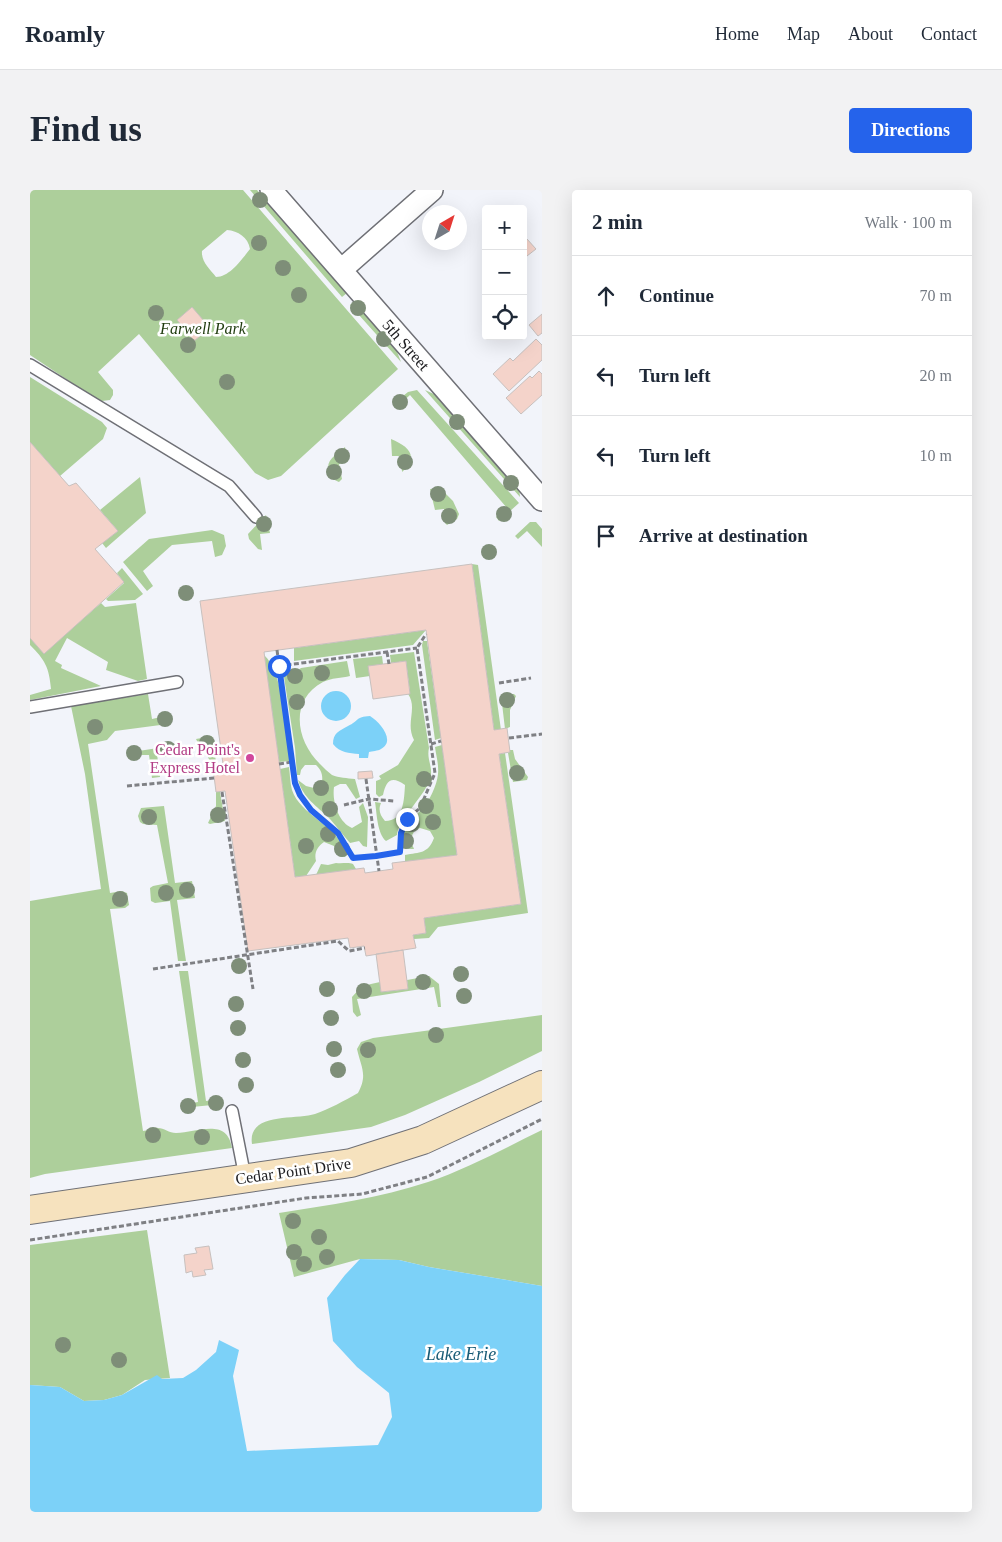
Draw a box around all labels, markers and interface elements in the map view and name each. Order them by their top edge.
text: Roamly [25,21,105,47]
text: Home [715,24,759,44]
text: Map [787,24,820,44]
text: About [848,24,893,44]
text: Contact [921,24,977,44]
button: Directions [849,108,972,153]
text: Find us [30,110,142,149]
north arrow [422,205,467,250]
map controls [482,205,527,340]
button: + [482,205,527,250]
text: 2 min [592,210,643,234]
text: Walk · 100 m [865,214,952,231]
button: − [482,250,527,295]
icon: ahead [592,282,620,310]
text: Continue [639,285,714,306]
text: 70 m [920,287,952,304]
button: locate [482,295,527,340]
street label: 5th Street [379,316,433,374]
park label: Farwell Park [159,320,247,337]
icon: left [592,362,620,390]
text: Turn left [639,365,711,386]
text: 20 m [920,367,952,384]
icon: left [592,442,620,470]
text: Turn left [639,445,711,466]
text: 10 m [920,447,952,464]
icon: arrive [592,522,620,550]
text: Arrive at destination [639,525,808,546]
route start [268,655,291,678]
place label: Cedar Point's Express Hotel [150,741,241,777]
marker: Cedar Point's Express Hotel [244,752,256,764]
route end [396,808,419,831]
street label: Cedar Point Drive [234,1154,352,1188]
water label: Lake Erie [425,1344,496,1364]

